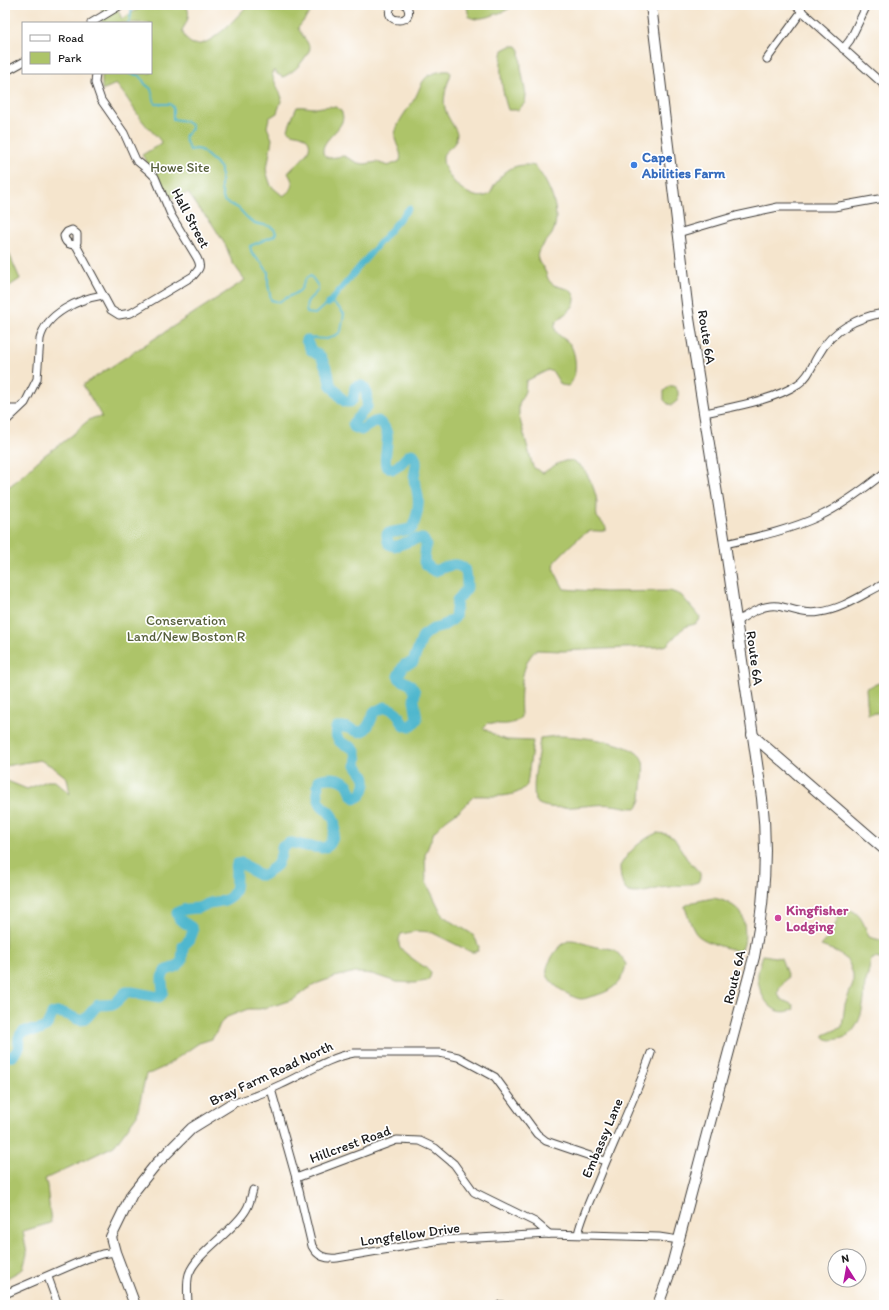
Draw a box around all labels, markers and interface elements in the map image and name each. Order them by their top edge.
legend [22,22,152,74]
text: Road [58,31,84,45]
text: Park [58,51,82,65]
place label: Cape Abilities Farm [641,149,726,182]
park label: Howe Site [150,159,210,176]
marker: Cape Abilities Farm [629,160,639,170]
street label: Hall Street [168,185,213,251]
street label: Route 6A [694,309,719,365]
park label: Conservation Land/New Boston R [127,612,245,645]
street label: Route 6A [742,630,767,686]
place label: Kingfisher Lodging [786,902,849,935]
marker: Kingfisher Lodging [773,913,783,923]
street label: Route 6A [720,948,749,1006]
street label: Bray Farm Road North [207,1037,336,1110]
street label: Embassy Lane [578,1096,627,1181]
street label: Hillcrest Road [307,1122,393,1167]
street label: Longfellow Drive [359,1219,461,1250]
north arrow [827,1248,867,1288]
text: N [840,1252,850,1266]

